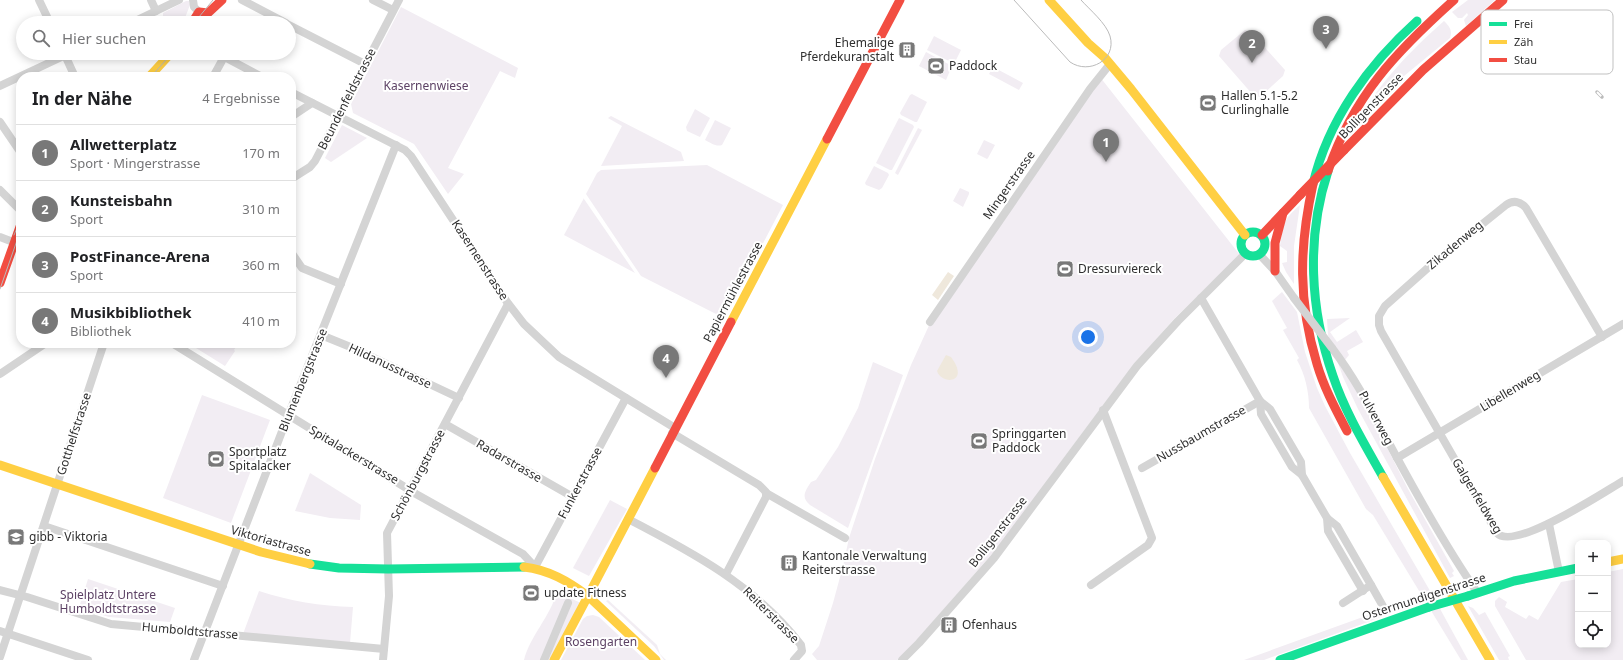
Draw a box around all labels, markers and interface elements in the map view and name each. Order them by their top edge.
legend [1481,10,1613,74]
search box [16,16,296,60]
pin: 3 [1313,16,1339,49]
text: Frei [1514,16,1533,31]
icon: search [30,27,52,49]
text: Hier suchen [62,28,146,48]
pin: 2 [1239,30,1265,63]
place label: Ehemalige Pferdekuranstalt [800,34,895,65]
text: Zäh [1514,34,1533,49]
building icon: Ehemalige Pferdekuranstalt [897,40,917,60]
street label: Beundenfeldstrasse [314,45,380,153]
text: Stau [1514,52,1537,67]
sports icon: Paddock [926,56,946,76]
place label: Paddock [949,57,998,74]
street label: Bolligenstrasse [1335,69,1407,142]
park label: Kasernenwiese [383,77,469,94]
text: In der Nähe [32,87,132,110]
place label: Hallen 5.1-5.2 Curlinghalle [1221,87,1298,118]
text: 4 Ergebnisse [202,89,280,107]
sports icon: Hallen 5.1-5.2 Curlinghalle [1198,93,1218,113]
pin: 1 [1093,129,1119,162]
text: Allwetterplatz [70,134,177,154]
text: 1 [41,144,49,162]
text: 170 m [242,144,280,162]
street label: Mingerstrasse [979,147,1039,222]
text: Sport · Mingerstrasse [70,154,200,172]
text: Kunsteisbahn [70,190,172,210]
text: 2 [41,200,49,218]
text: 310 m [242,200,280,218]
text: Sport [70,210,103,228]
street label: Kasernenstrasse [448,216,513,304]
street label: Zikadenweg [1423,216,1486,273]
street label: Papiermühlestrasse [699,238,766,345]
text: PostFinance-Arena [70,246,210,266]
text: 3 [41,256,49,274]
text: 360 m [242,256,280,274]
sports icon: Dressurviereck [1055,259,1075,279]
place label: Dressurviereck [1078,260,1162,277]
text: Sport [70,266,103,284]
text: Musikbibliothek [70,302,192,322]
text: 4 [41,312,49,330]
text: 410 m [242,312,280,330]
text: Bibliothek [70,322,131,340]
street label: Blumenbergstrasse [274,325,331,434]
your location [1078,327,1098,347]
street label: Hildanusstrasse [346,339,435,392]
pin: 4 [653,345,679,378]
street label: Libellenweg [1476,366,1543,415]
street label: Pulverweg [1355,388,1398,448]
street label: Gotthelfstrasse [52,390,95,477]
street label: Nussbaumstrasse [1153,401,1249,466]
street label: Spitalackerstrasse [306,421,402,488]
place label: Springgarten Paddock [992,425,1066,456]
street label: Schönburgstrasse [386,426,449,523]
sports icon: Springgarten Paddock [969,431,989,451]
street label: Radarstrasse [473,435,545,486]
place label: Sportplatz Spitalacker [229,443,291,474]
street label: Funkerstrasse [554,444,606,522]
sports icon: Sportplatz Spitalacker [206,449,226,469]
street label: Galgenfeldweg [1448,455,1507,537]
street label: Bolligenstrasse [965,493,1031,571]
street label: Viktoriastrasse [229,521,314,560]
school or university icon: gibb - Viktoria [6,527,26,547]
place label: gibb - Viktoria [29,528,107,545]
map controls [1575,540,1611,648]
button: + [1575,540,1611,576]
place label: Kantonale Verwaltung Reiterstrasse [802,547,927,578]
building icon: Kantonale Verwaltung Reiterstrasse [779,553,799,573]
street label: Ostermundigenstrasse [1360,568,1488,625]
button: − [1575,576,1611,612]
sports icon: update Fitness [521,583,541,603]
street label: Reiterstrasse [739,583,803,647]
place label: update Fitness [544,584,627,601]
park label: Spielplatz Untere Humboldtstrasse [60,586,157,617]
button: locate [1575,612,1611,648]
building icon: Ofenhaus [939,615,959,635]
place label: Ofenhaus [962,616,1017,633]
street label: Humboldtstrasse [141,618,239,643]
park label: Rosengarten [565,633,637,650]

